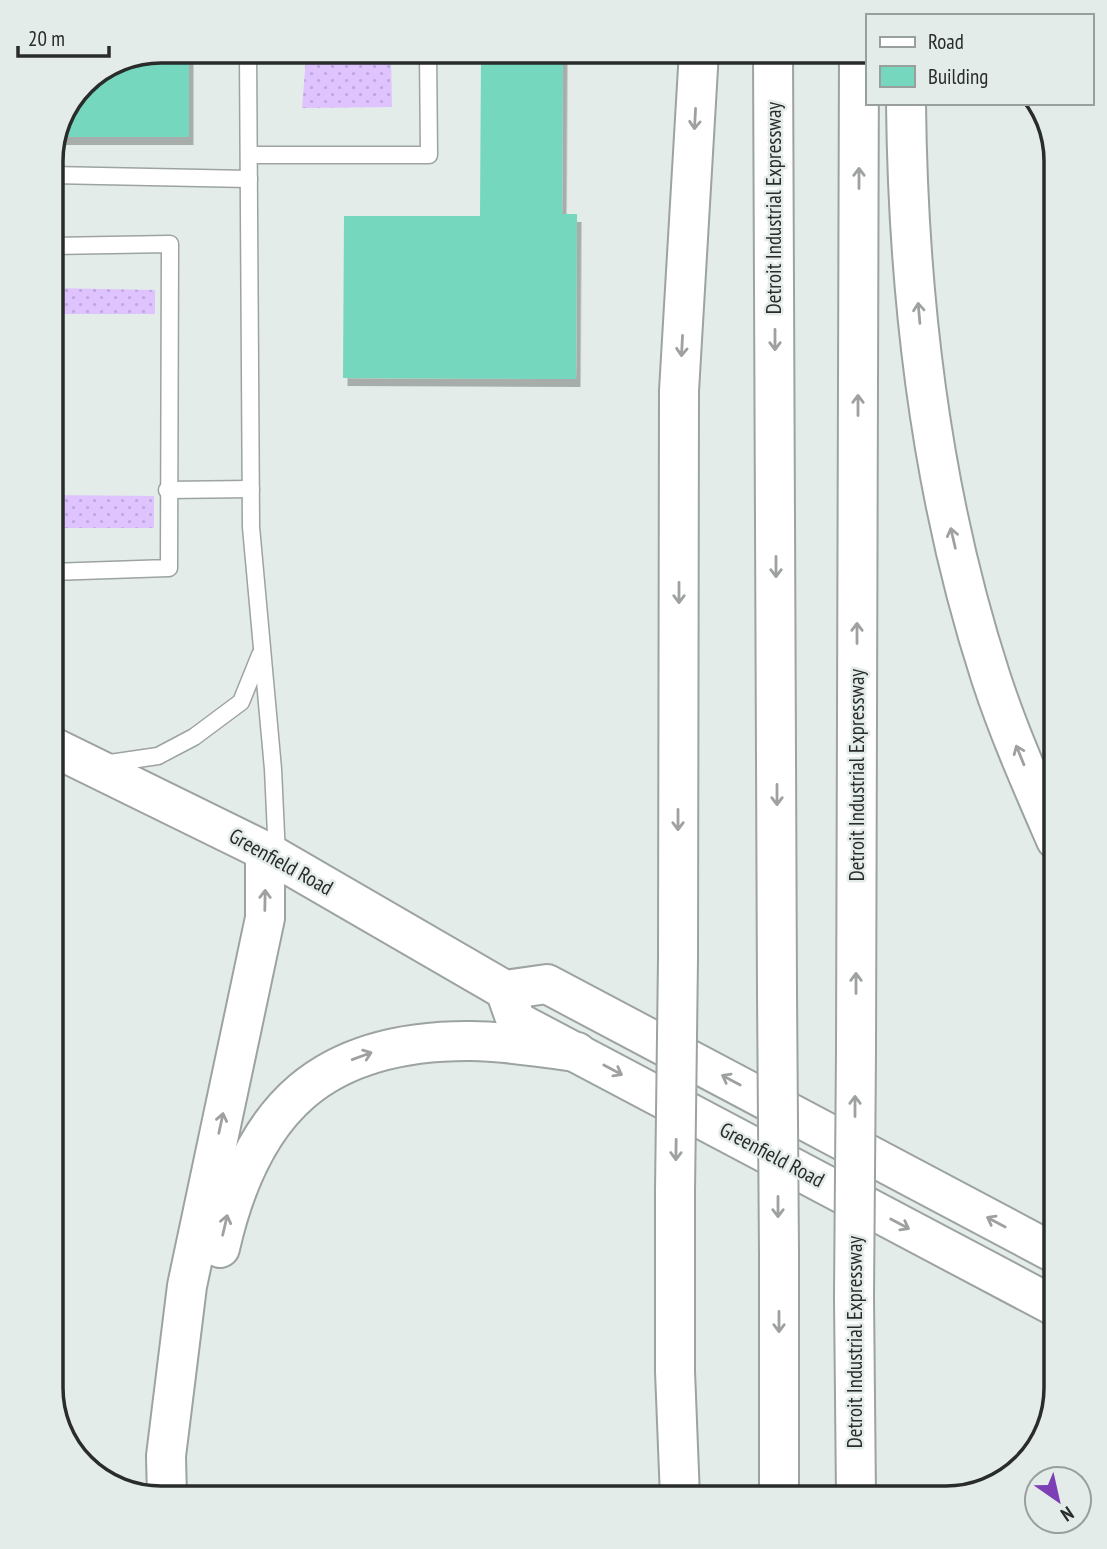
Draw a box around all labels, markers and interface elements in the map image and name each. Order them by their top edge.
scale bar [18,14,108,58]
legend [866,14,1093,105]
text: 20 m [28,25,65,52]
text: Road [928,28,964,55]
text: Building [928,63,988,90]
street label: Detroit Industrial Expressway [760,102,787,314]
one-way arrow [688,107,701,130]
one-way arrow [852,166,866,189]
one-way arrow [912,302,925,325]
one-way arrow [768,328,782,351]
one-way arrow [675,334,688,357]
one-way arrow [851,394,865,417]
one-way arrow [946,527,960,550]
one-way arrow [769,555,783,578]
one-way arrow [672,581,686,604]
one-way arrow [850,621,864,644]
street label: Detroit Industrial Expressway [843,669,870,881]
one-way arrow [1012,745,1025,766]
one-way arrow [770,783,783,806]
one-way arrow [671,809,685,832]
street label: Greenfield Road [225,822,338,901]
one-way arrow [258,889,272,912]
one-way arrow [849,971,863,994]
one-way arrow [351,1049,373,1061]
one-way arrow [602,1064,623,1077]
one-way arrow [721,1073,741,1087]
one-way arrow [848,1095,862,1118]
one-way arrow [215,1112,229,1135]
street label: Greenfield Road [715,1116,829,1193]
one-way arrow [669,1138,682,1161]
one-way arrow [772,1195,785,1218]
one-way arrow [219,1214,232,1237]
one-way arrow [986,1215,1007,1228]
one-way arrow [889,1218,910,1231]
street label: Detroit Industrial Expressway [841,1236,868,1448]
one-way arrow [772,1311,786,1334]
north arrow [1023,1465,1093,1535]
text: N [1057,1501,1078,1527]

